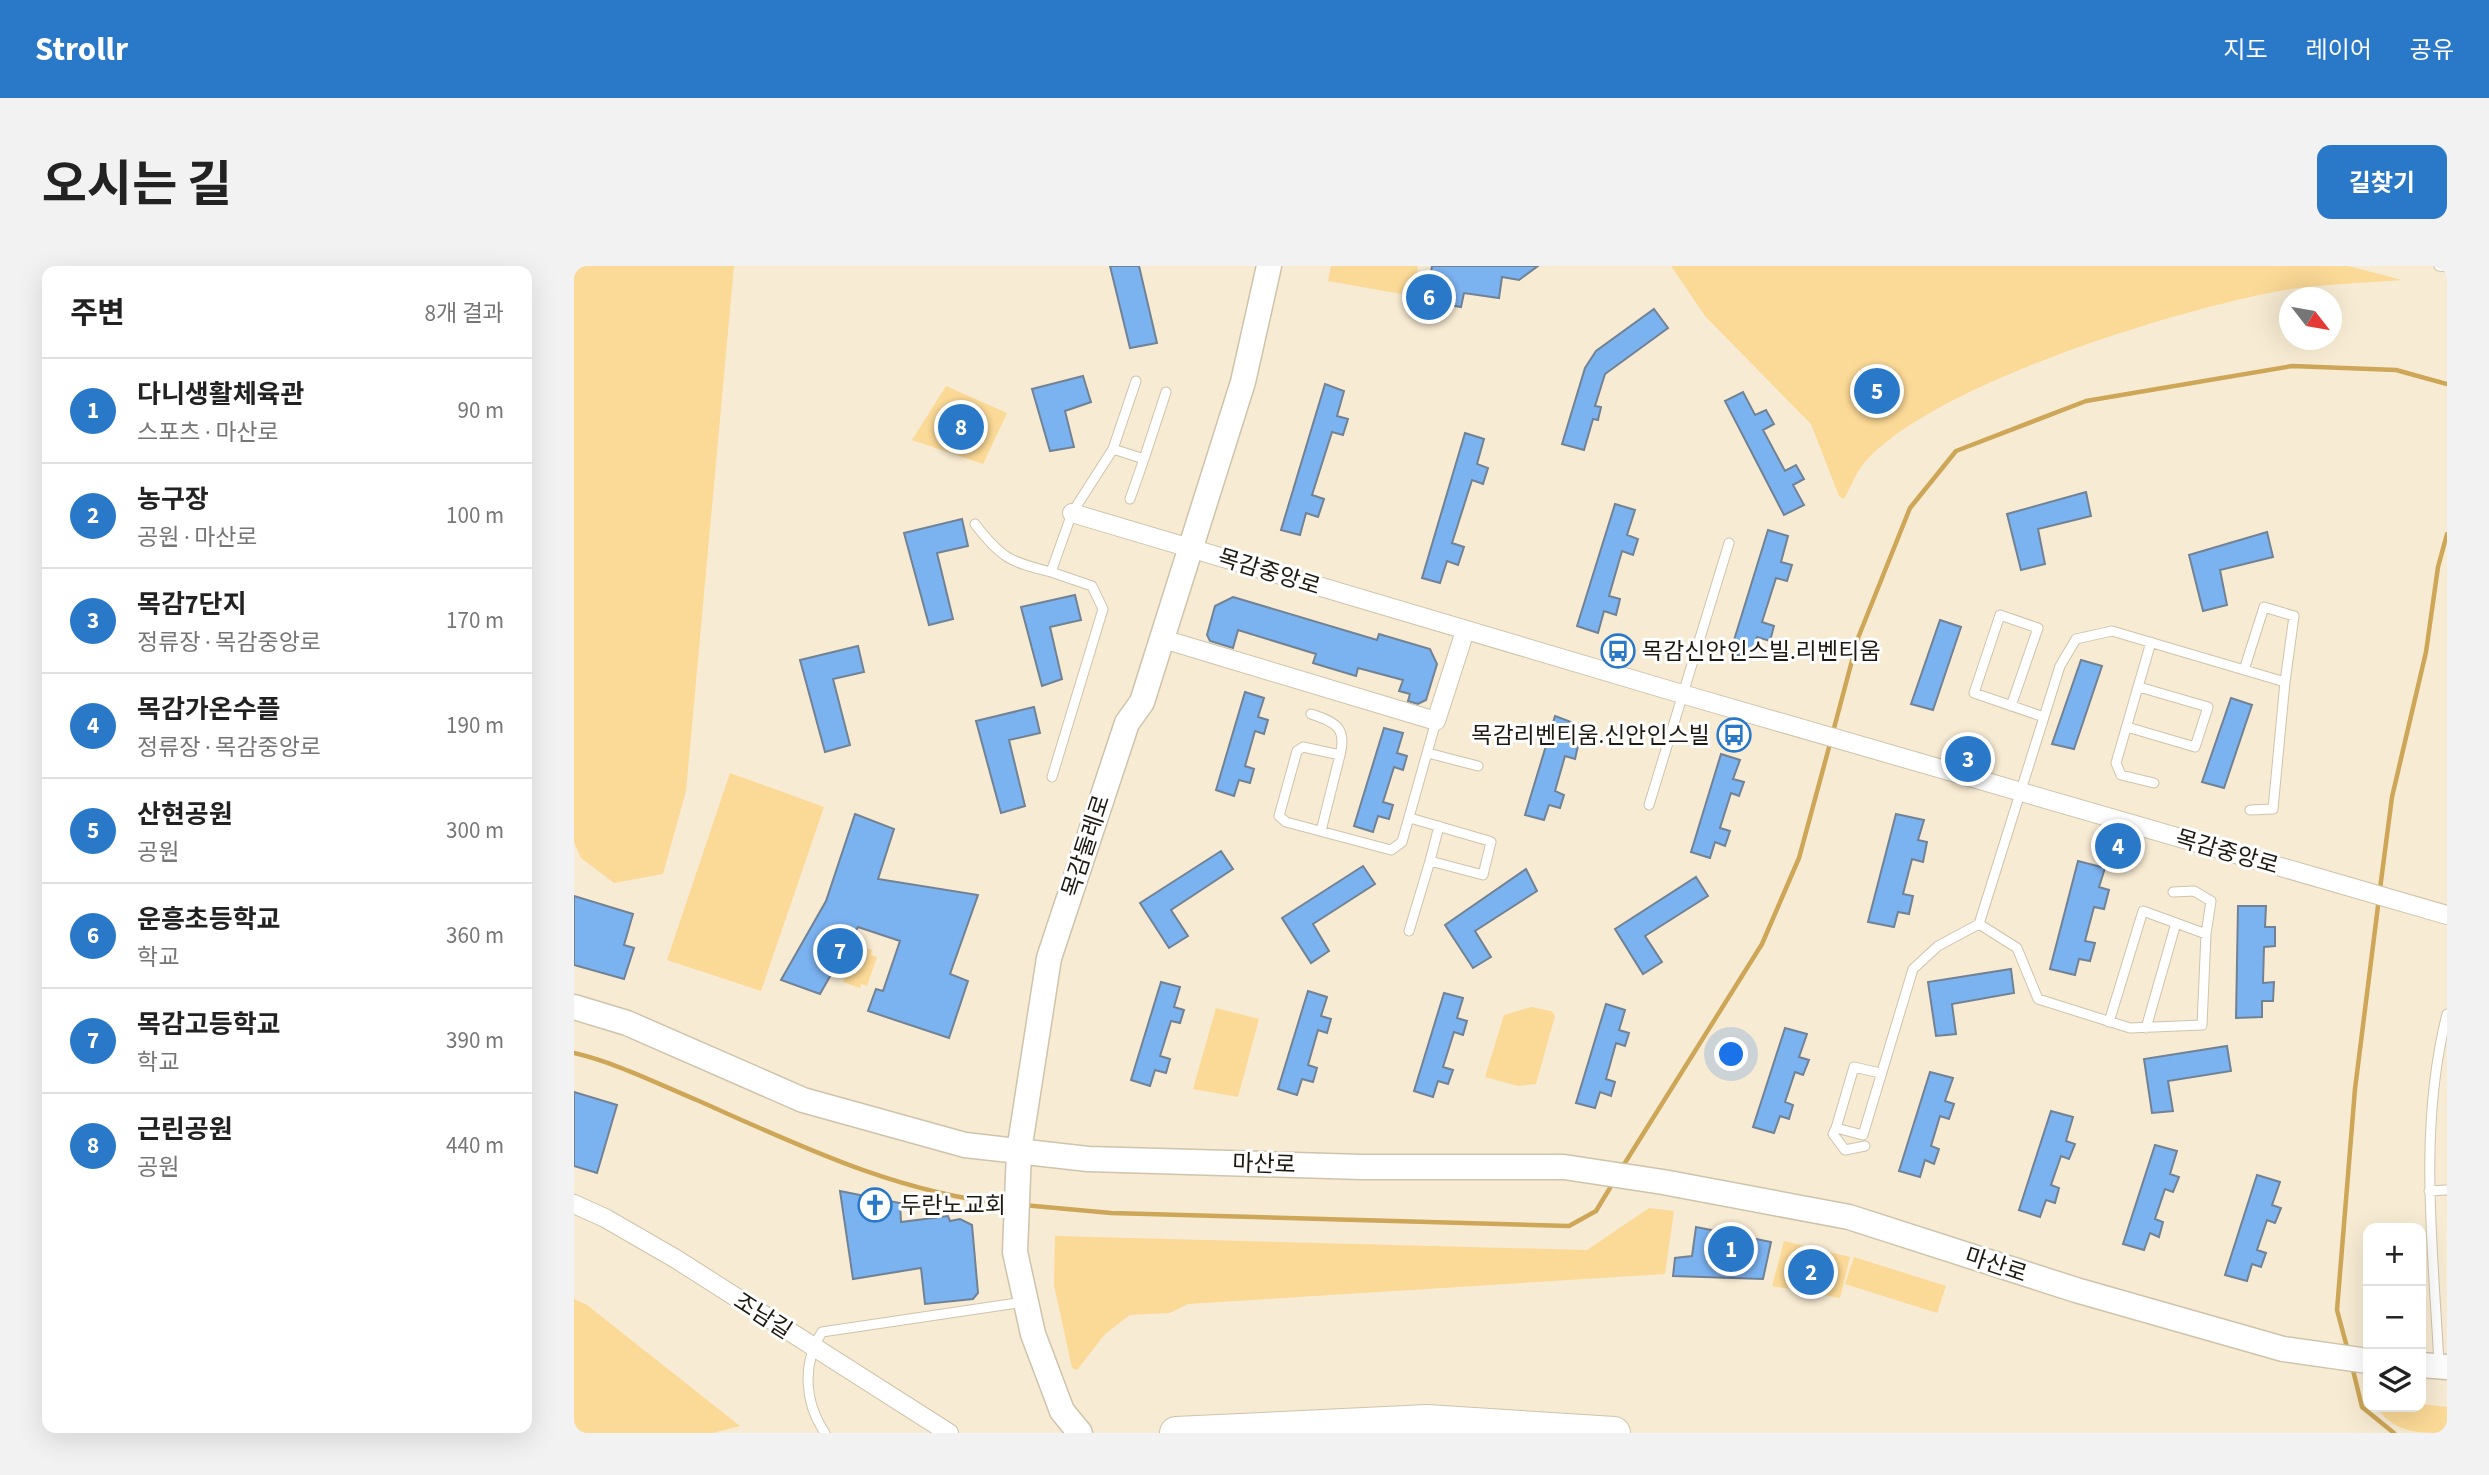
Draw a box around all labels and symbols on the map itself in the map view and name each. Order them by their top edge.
pin: 6 [1406,271,1452,323]
north arrow [2279,287,2342,350]
pin: 5 [1854,365,1900,417]
pin: 8 [938,401,984,453]
street label: 목감중앙로 [1214,541,1324,603]
bus stop icon: 목감신안인스빌.리벤티움 [1599,632,1637,670]
place label: 목감신안인스빌.리벤티움 [1642,635,1881,668]
bus stop icon: 목감리벤티움.신안인스빌 [1715,716,1753,754]
place label: 목감리벤티움.신안인스빌 [1472,719,1710,752]
pin: 3 [1945,733,1991,785]
street label: 목감둘레로 [1054,791,1118,901]
pin: 4 [2095,820,2141,872]
street label: 목감중앙로 [2172,822,2282,882]
pin: 7 [817,925,863,977]
your location [1714,1037,1748,1071]
street label: 마산로 [1232,1146,1296,1182]
church icon: 두란노교회 [856,1186,894,1224]
place label: 두란노교회 [900,1189,1006,1222]
pin: 1 [1708,1223,1754,1275]
street label: 마산로 [1961,1239,2031,1291]
pin: 2 [1788,1246,1834,1298]
street label: 조남길 [727,1285,799,1347]

